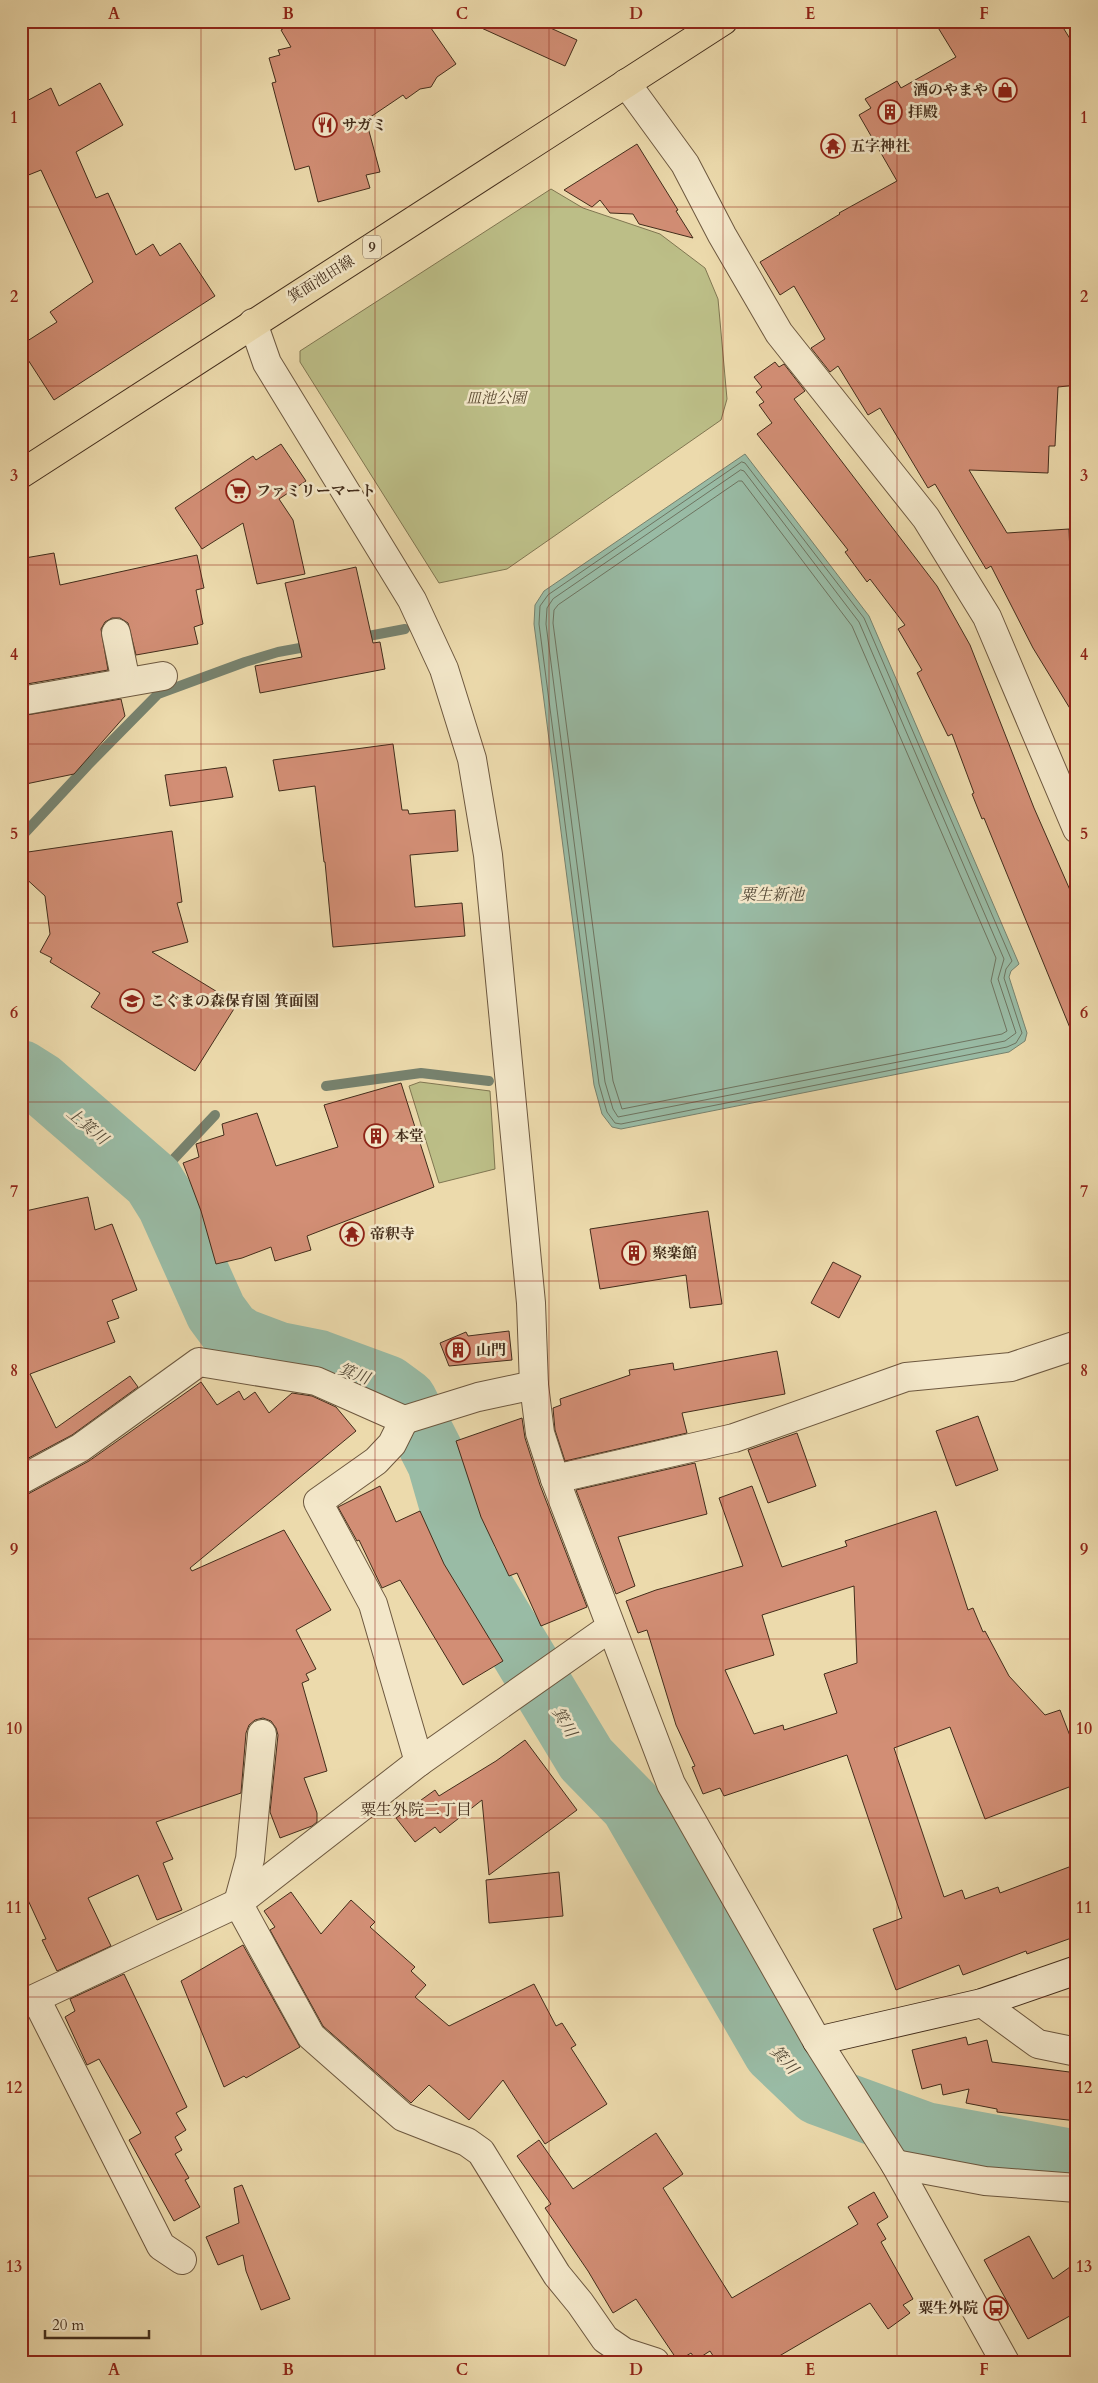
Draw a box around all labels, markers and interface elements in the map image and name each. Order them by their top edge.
text: A [108,3,120,25]
text: B [282,3,294,25]
text: C [456,3,468,25]
text: D [629,3,643,25]
text: E [805,3,815,25]
text: F [979,3,989,25]
shop icon: 酒のやまや [992,77,1018,103]
place label: 酒のやまや [913,80,988,100]
building icon: 拝殿 [877,99,903,125]
place label: 拝殿 [908,102,938,122]
text: 1 [10,107,18,129]
text: 1 [1080,107,1088,129]
restaurant icon: サガミ [312,112,338,138]
place label: サガミ [342,115,387,135]
temple icon: 五字神社 [820,133,846,159]
place label: 五字神社 [850,136,910,156]
road number: 9 [363,236,381,258]
street label: 箕面池田線 [284,251,358,307]
text: 2 [10,286,18,308]
text: 2 [1080,286,1088,308]
park label: 皿池公園 [466,388,529,408]
text: 3 [10,465,18,487]
text: 3 [1080,465,1088,487]
supermarket icon: ファミリーマート [225,478,251,504]
place label: ファミリーマート [256,481,376,501]
text: 4 [10,644,18,666]
text: 4 [1080,644,1088,666]
text: 5 [10,823,18,845]
text: 5 [1080,823,1088,845]
water label: 粟生新池 [740,884,806,906]
school or university icon: こぐまの森保育園 箕面園 [119,988,145,1014]
place label: こぐまの森保育園 箕面園 [150,991,319,1011]
text: 6 [10,1002,18,1024]
text: 6 [1080,1002,1088,1024]
water label: 上箕川 [62,1102,114,1151]
building icon: 本堂 [363,1123,389,1149]
place label: 本堂 [394,1126,424,1146]
text: 7 [10,1181,18,1203]
text: 7 [1080,1181,1088,1203]
temple icon: 帝釈寺 [339,1221,365,1247]
place label: 帝釈寺 [370,1224,415,1244]
building icon: 聚楽館 [621,1240,647,1266]
place label: 聚楽館 [652,1243,697,1263]
building icon: 山門 [445,1337,471,1363]
place label: 山門 [476,1340,506,1360]
water label: 箕川 [335,1358,375,1390]
text: 8 [10,1360,18,1382]
text: 8 [1080,1360,1088,1382]
text: 9 [10,1539,18,1561]
text: 9 [1080,1539,1088,1561]
water label: 箕川 [546,1703,583,1743]
text: 10 [6,1718,22,1740]
text: 10 [1076,1718,1092,1740]
district label: 粟生外院二丁目 [360,1799,472,1821]
text: 11 [6,1897,22,1919]
text: 11 [1076,1897,1092,1919]
water label: 箕川 [765,2041,804,2081]
text: 12 [6,2077,22,2099]
text: 12 [1076,2077,1092,2099]
text: 13 [6,2256,22,2278]
text: 13 [1076,2256,1092,2278]
bus stop icon: 粟生外院 [983,2295,1009,2321]
place label: 粟生外院 [918,2298,978,2318]
scale bar [45,2308,149,2340]
text: 20 m [52,2315,84,2335]
text: A [108,2359,120,2381]
text: B [282,2359,294,2381]
text: C [456,2359,468,2381]
text: D [629,2359,643,2381]
text: E [805,2359,815,2381]
text: F [979,2359,989,2381]

